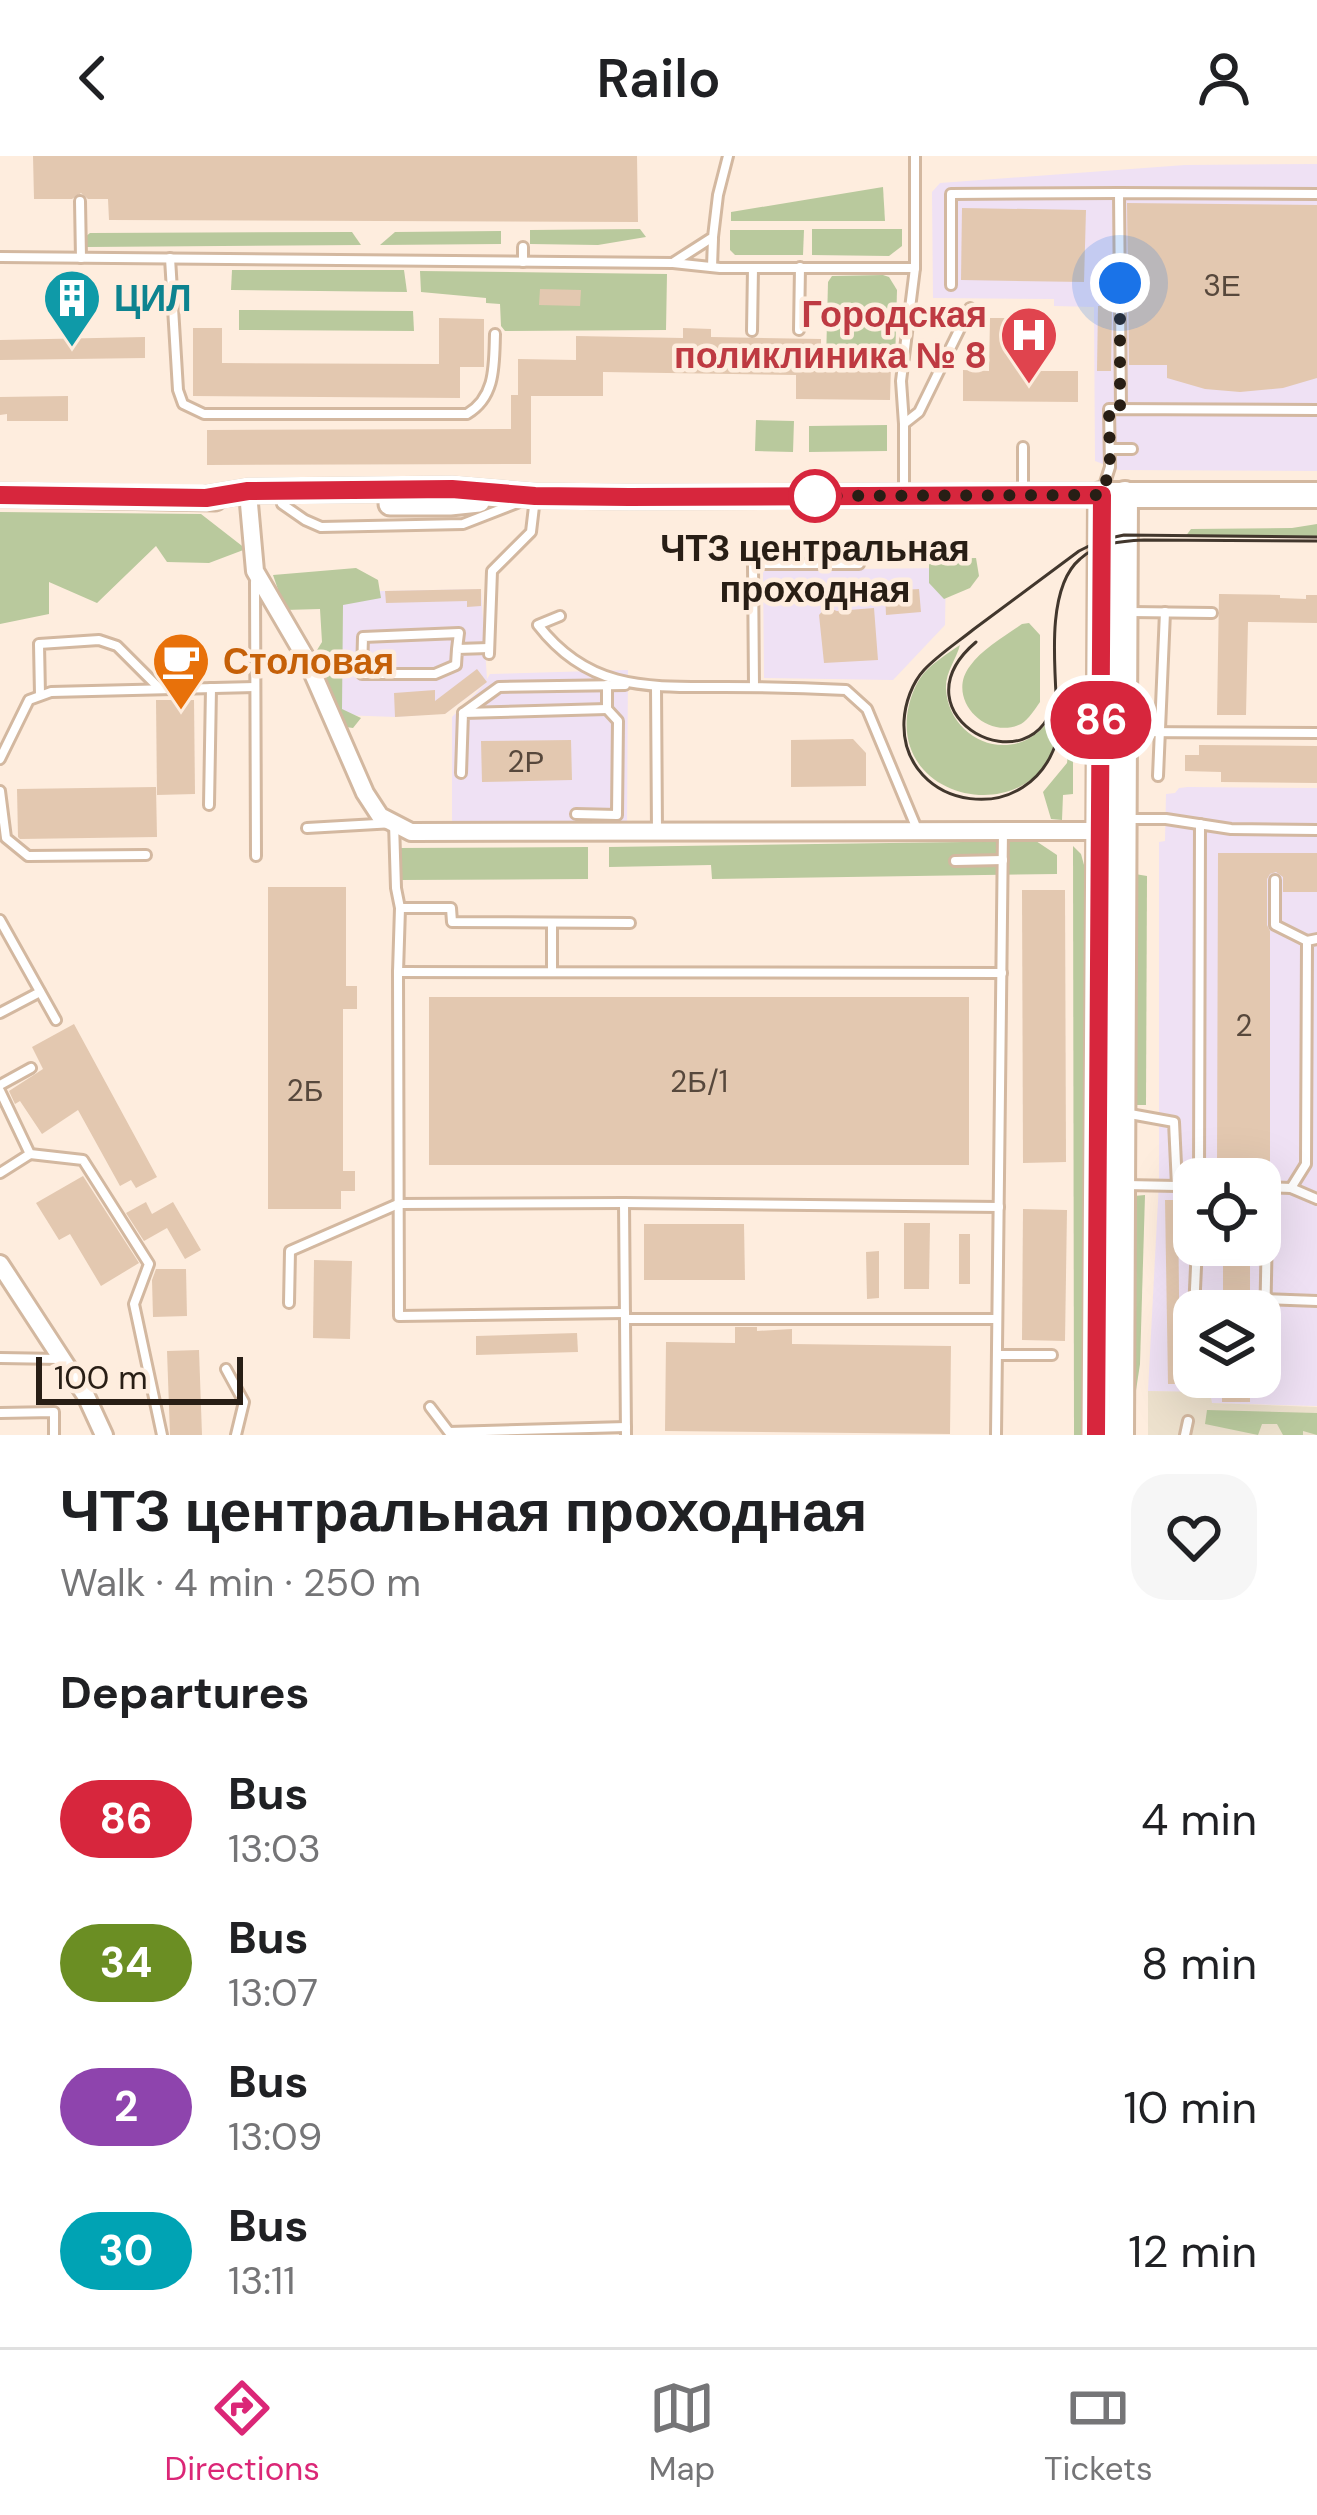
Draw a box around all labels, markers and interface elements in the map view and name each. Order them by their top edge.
text: Railo [596,43,721,114]
icon: back [60,45,126,111]
icon: person [1191,45,1257,111]
your location [1090,253,1150,313]
house number: 3Е [1203,266,1241,305]
building icon: ЦИЛ [41,267,103,349]
place label: ЦИЛ [114,275,191,322]
place label: Городская поликлиника № 8 [674,291,987,379]
hospital icon: Городская поликлиника № 8 [998,304,1060,386]
marker: ЧТЗ центральная проходная [790,471,840,521]
place label: ЧТЗ центральная проходная [660,525,970,613]
cafe icon: Столовая [150,630,212,712]
place label: Столовая [223,638,394,685]
line badge: 86 [1047,681,1155,759]
text: 86 [1074,692,1128,747]
house number: 2Р [507,742,545,781]
house number: 2 [1235,1006,1253,1045]
house number: 2Б/1 [670,1062,728,1101]
house number: 2Б [287,1071,323,1110]
map controls [1173,1158,1281,1398]
button: locate [1173,1158,1281,1266]
button: layers [1173,1290,1281,1398]
scale bar [36,1351,243,1404]
text: 100 m [54,1356,148,1399]
text: ЧТЗ центральная проходная [60,1474,867,1549]
button: heart [1131,1474,1257,1600]
text: Walk · 4 min · 250 m [60,1557,421,1608]
text: Departures [60,1663,309,1722]
text: Bus [228,1764,308,1823]
text: 4 min [1141,1790,1257,1849]
text: 86 [99,1791,153,1846]
text: 13:03 [228,1823,321,1874]
text: Bus [228,1908,308,1967]
text: 8 min [1141,1934,1257,1993]
text: 34 [100,1935,152,1990]
text: 13:07 [228,1967,318,2018]
text: Bus [228,2052,308,2111]
text: 10 min [1123,2078,1257,2137]
text: 2 [114,2079,138,2134]
text: 13:09 [228,2111,322,2162]
text: Bus [228,2196,308,2255]
text: 12 min [1128,2222,1257,2281]
text: 30 [99,2223,153,2278]
text: 13:11 [228,2255,295,2306]
tab: Directions [164,2375,320,2490]
tab: Map [649,2375,715,2490]
tab: Tickets [1044,2375,1153,2490]

